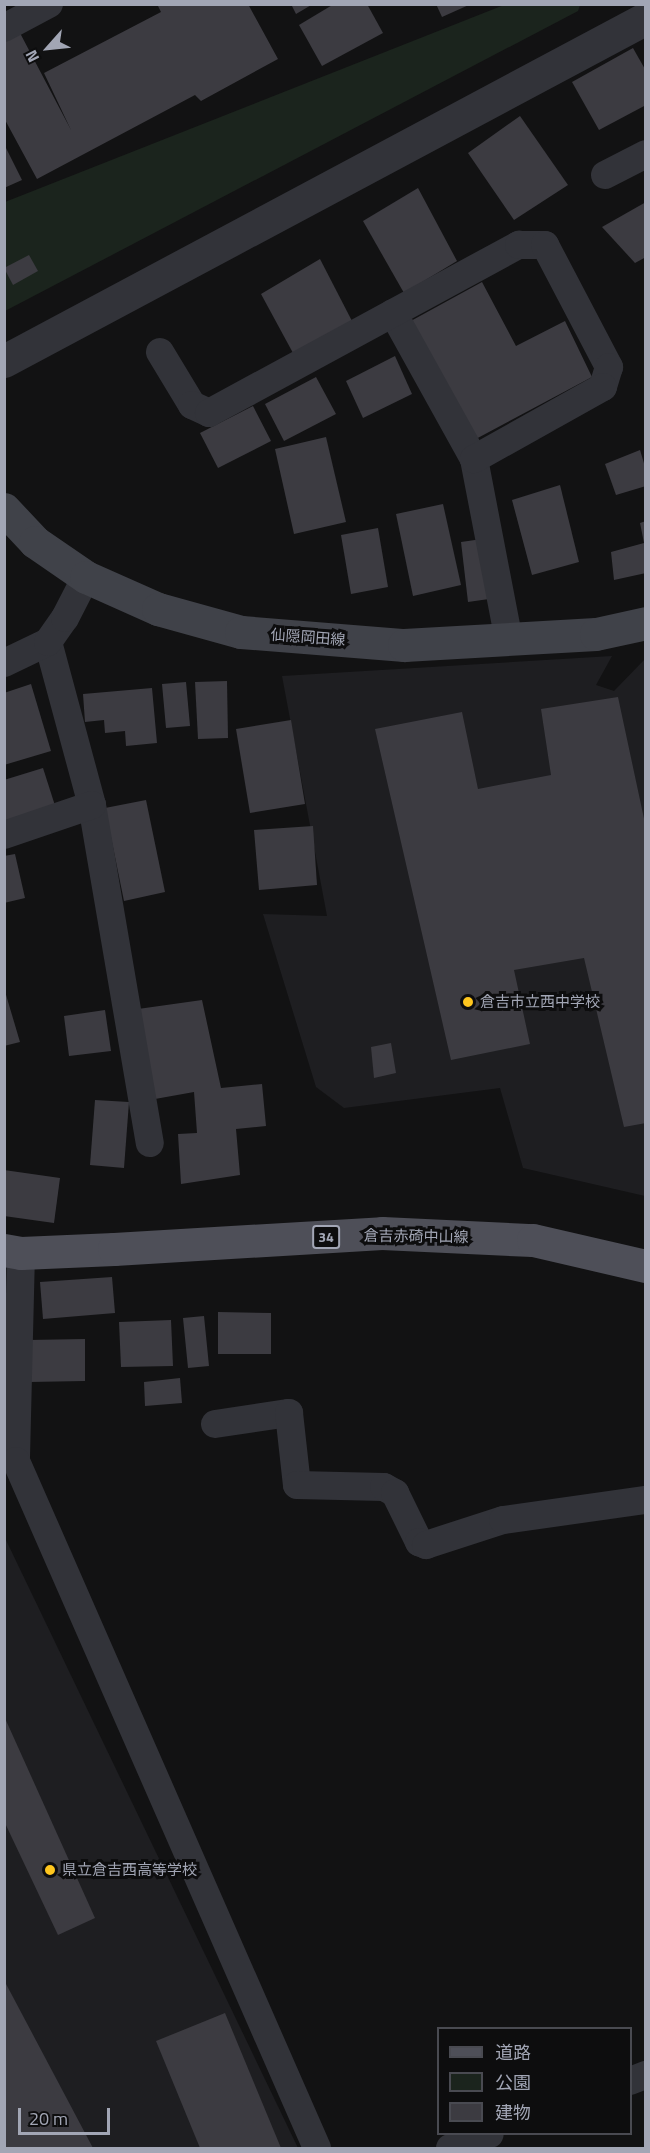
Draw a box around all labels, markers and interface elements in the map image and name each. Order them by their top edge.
north arrow [18,18,78,78]
text: N [19,46,45,67]
street label: 仙隠岡田線 [270,625,346,649]
place label: 倉吉市立西中学校 [480,993,600,1011]
marker: 倉吉市立西中学校 [461,995,475,1009]
road number: 34 [311,1226,341,1248]
street label: 倉吉赤碕中山線 [363,1226,469,1246]
place label: 県立倉吉西高等学校 [62,1861,197,1879]
marker: 県立倉吉西高等学校 [43,1863,57,1877]
legend [437,2027,632,2135]
text: 道路 [495,2039,531,2066]
text: 公園 [495,2069,531,2096]
scale bar [21,2096,112,2134]
text: 建物 [495,2099,531,2126]
text: 20 m [29,2105,68,2132]

